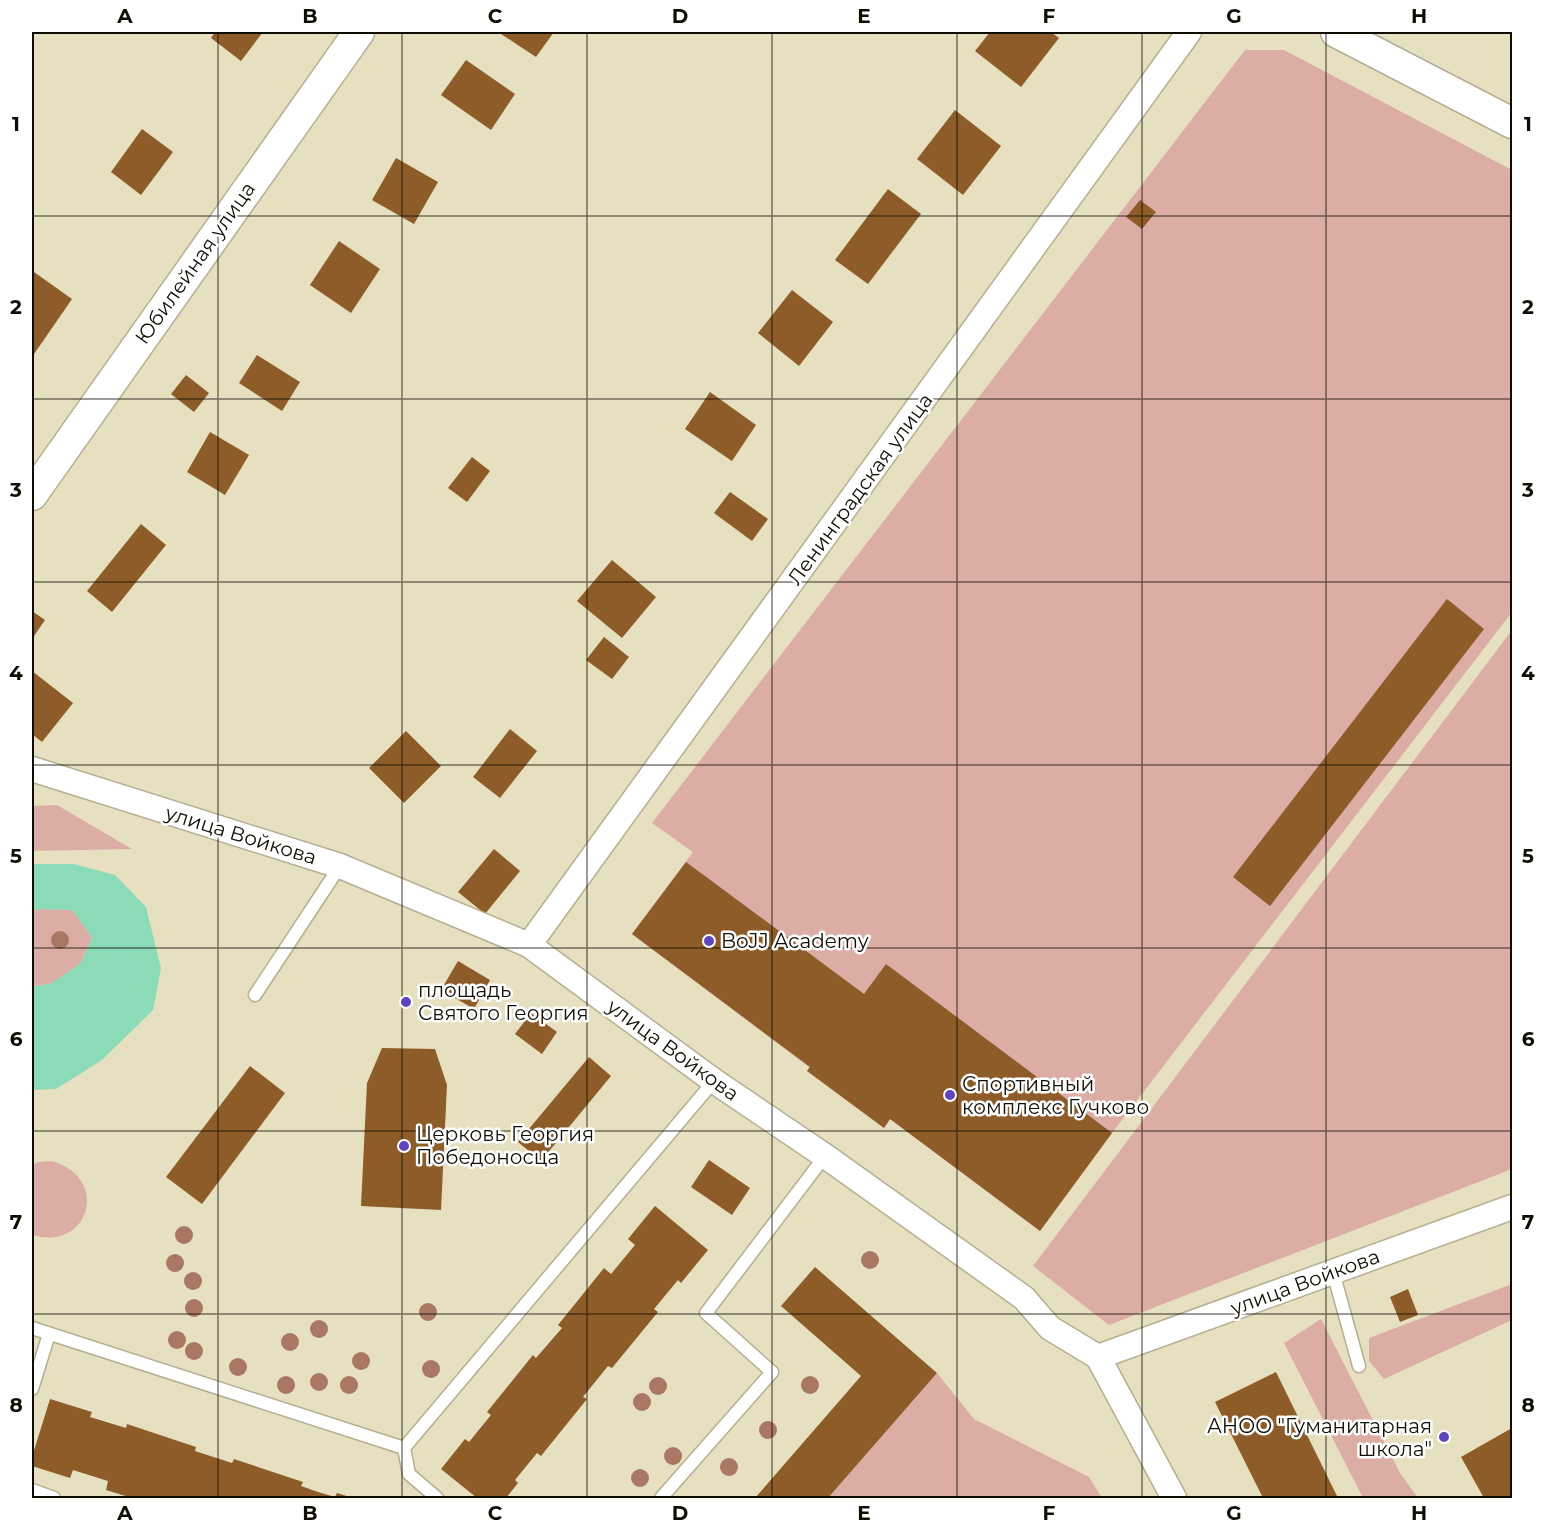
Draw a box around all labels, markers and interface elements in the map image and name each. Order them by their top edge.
text: A [116,4,133,28]
text: B [302,4,318,28]
text: C [488,4,503,28]
text: D [672,4,688,28]
text: E [857,4,871,28]
text: F [1043,4,1056,28]
text: G [1226,4,1242,28]
text: H [1411,4,1427,28]
text: 1 [12,112,20,136]
text: 1 [1524,112,1532,136]
street label: Юбилейная улица [130,177,260,349]
text: 2 [10,295,22,319]
text: 2 [1522,295,1534,319]
street label: Ленинградская улица [782,389,938,589]
text: 3 [9,478,22,502]
text: 3 [1521,478,1534,502]
text: 4 [9,661,23,685]
text: 4 [1521,661,1535,685]
street label: улица Войкова [161,800,320,869]
text: 5 [10,844,22,868]
text: 5 [1522,844,1534,868]
place label: BoJJ Academy [721,929,869,953]
marker: BoJJ Academy [702,934,716,948]
place label: площадь Святого Георгия [418,978,589,1025]
street label: улица Войкова [602,994,744,1106]
marker: площадь Святого Георгия [399,995,413,1009]
text: 6 [10,1027,23,1051]
text: 6 [1522,1027,1535,1051]
place label: Спортивный комплекс Гучково [962,1072,1149,1119]
marker: Спортивный комплекс Гучково [943,1088,957,1102]
place label: Церковь Георгия Победоносца [416,1122,594,1169]
marker: Церковь Георгия Победоносца [397,1139,411,1153]
text: 7 [10,1210,22,1234]
text: 7 [1522,1210,1534,1234]
street label: улица Войкова [1226,1244,1383,1320]
text: 8 [9,1393,23,1417]
text: 8 [1521,1393,1535,1417]
place label: АНОО "Гуманитарная школа" [1207,1414,1432,1461]
marker: АНОО "Гуманитарная школа" [1437,1430,1451,1444]
text: A [116,1501,133,1525]
text: B [302,1501,318,1525]
text: C [488,1501,503,1525]
text: D [672,1501,688,1525]
text: E [857,1501,871,1525]
text: F [1043,1501,1056,1525]
text: G [1226,1501,1242,1525]
text: H [1411,1501,1427,1525]

